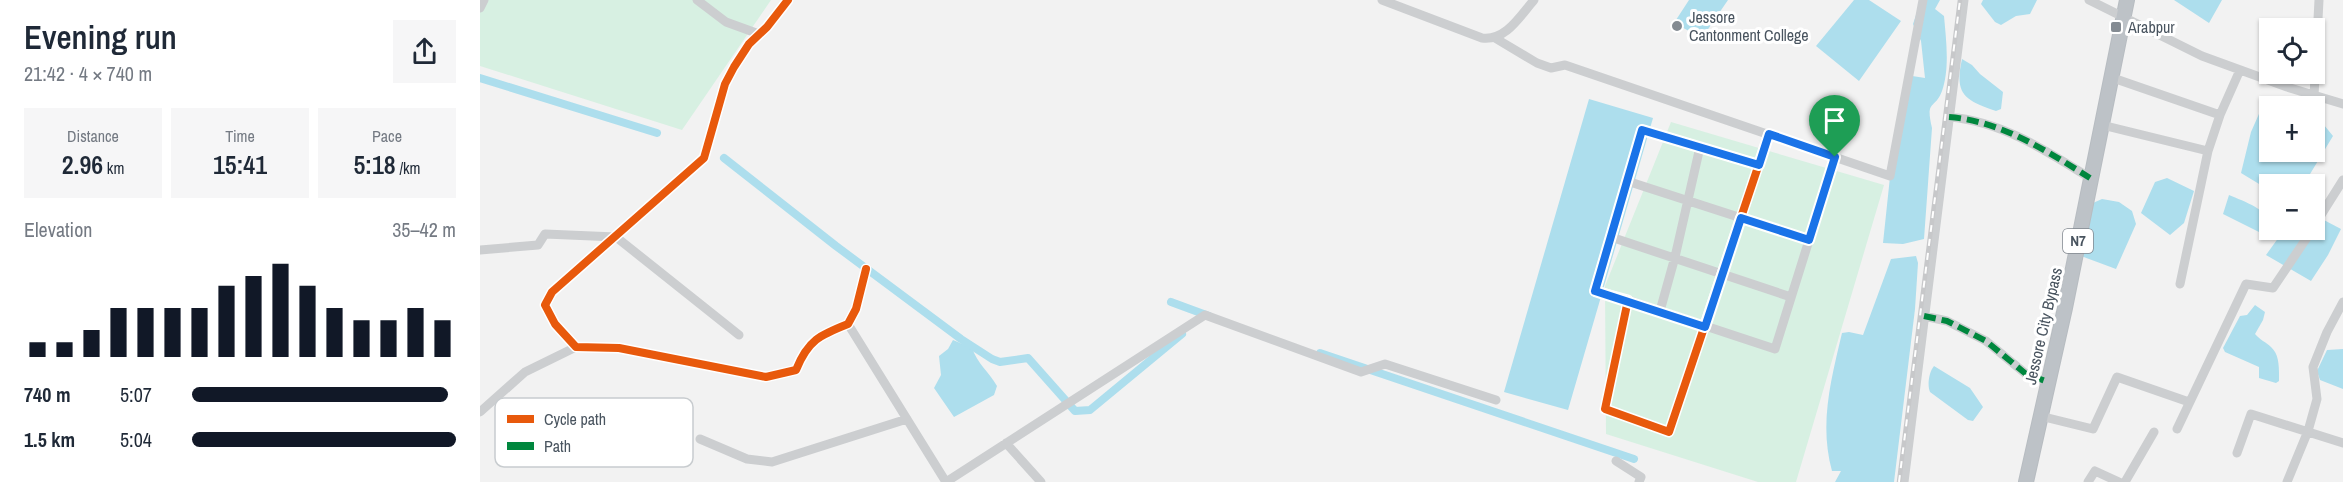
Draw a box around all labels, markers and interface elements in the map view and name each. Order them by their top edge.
place label: Jessore Cantonment College [1689,6,1809,46]
text: Evening run [24,15,177,59]
place label: Arabpur [2127,16,2175,38]
map controls [2259,18,2325,240]
button: locate [2259,18,2325,84]
marker: Jessore Cantonment College [1670,19,1684,33]
button: share [393,20,456,83]
marker: Arabpur [2109,20,2123,34]
text: 21:42 · 4 × 740 m [24,60,152,87]
pin [1809,95,1860,157]
button: + [2259,96,2325,162]
icon: arrive [1818,104,1851,137]
text: Distance [67,125,119,147]
text: Time [225,125,255,147]
text: Pace [372,125,402,147]
text: 2.96 [62,147,103,182]
text: 15:41 [213,147,267,182]
text: 5:18 [353,147,396,182]
text: km [103,157,124,179]
text: /km [396,157,421,179]
button: − [2259,174,2325,240]
text: Elevation [24,216,92,243]
text: 35–42 m [392,216,456,243]
road number: N7 [2063,229,2093,253]
street label: Jessore City Bypass [2019,265,2067,387]
text: 740 m [24,381,71,408]
text: 5:07 [120,381,152,408]
legend [495,398,693,467]
text: Cycle path [544,408,606,430]
text: 1.5 km [24,426,75,453]
text: 5:04 [120,426,152,453]
text: Path [544,435,571,457]

